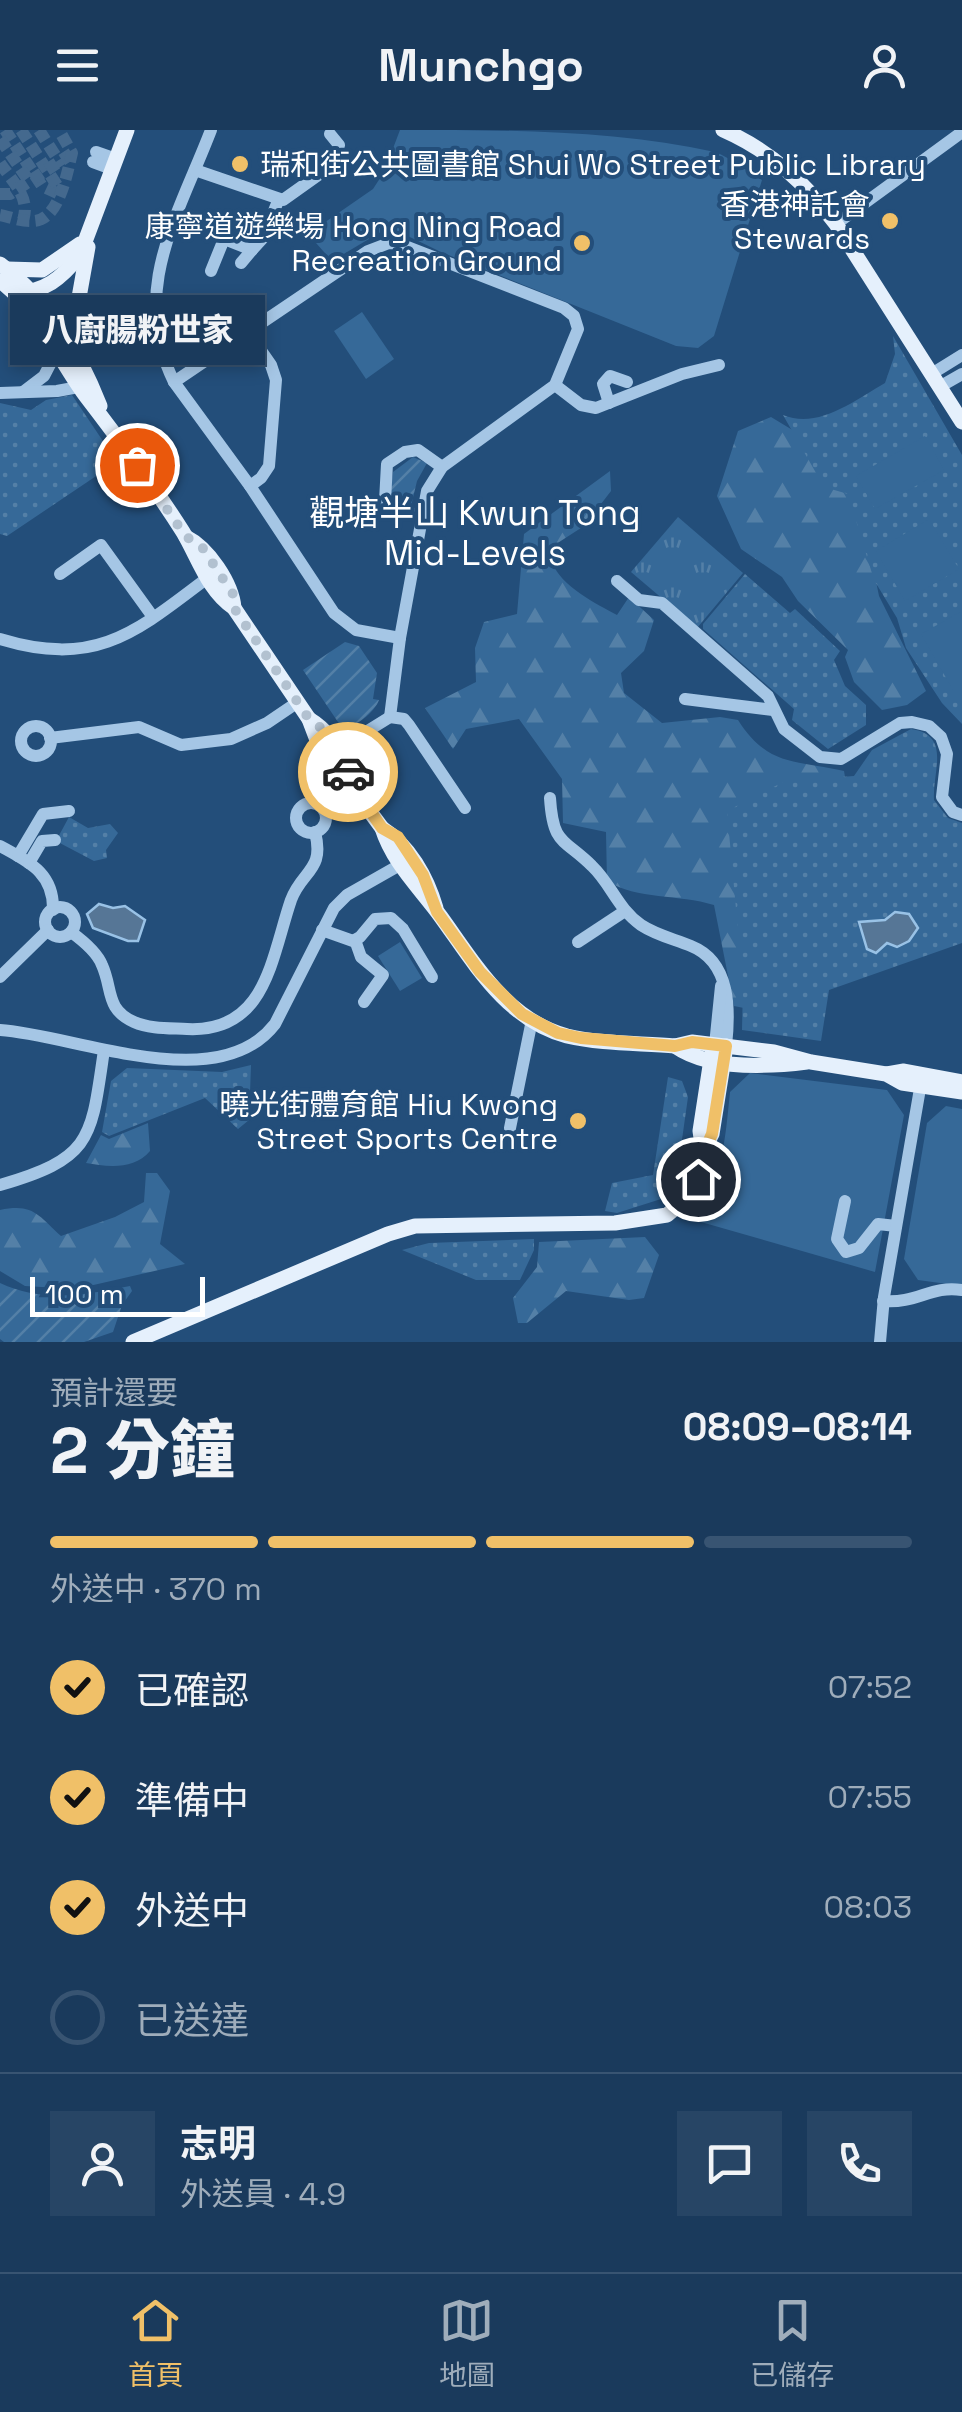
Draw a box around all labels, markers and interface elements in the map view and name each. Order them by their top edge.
text: Munchgo [378,37,584,94]
icon: menu [50,38,105,93]
icon: person [857,38,912,93]
place label: 瑞和街公共圖書館 Shui Wo Street Public Library [260,145,926,184]
marker: 瑞和街公共圖書館 Shui Wo Street Public Library [229,153,251,175]
place label: 香港神託會 Stewards [720,185,870,258]
place label: 康寧道遊樂場 Hong Ning Road Recreation Ground [144,207,562,280]
marker: 香港神託會 Stewards [879,210,901,232]
marker: 康寧道遊樂場 Hong Ning Road Recreation Ground [571,232,593,254]
callout: 八廚腸粉世家 [9,295,264,365]
text: 八廚腸粉世家 [41,310,234,350]
pin [95,423,180,508]
icon: bag [110,438,165,493]
district label: 觀塘半山 Kwun Tong Mid-Levels [309,491,641,575]
courier [298,722,398,822]
icon: car [321,745,376,800]
place label: 曉光街體育館 Hiu Kwong Street Sports Centre [220,1085,558,1158]
marker: 曉光街體育館 Hiu Kwong Street Sports Centre [567,1110,589,1132]
pin [656,1137,741,1222]
icon: home [671,1152,726,1207]
scale bar [30,1272,205,1316]
text: 100 m [45,1276,124,1312]
text: 預計還要 [50,1373,178,1413]
text: 08:09–08:14 [683,1403,912,1451]
text: 2 分鐘 [50,1409,235,1492]
text: 外送中 · 370 m [50,1569,262,1609]
icon: check [50,1660,105,1715]
text: 已確認 [135,1667,249,1715]
text: 07:52 [828,1667,912,1707]
icon: check [50,1770,105,1825]
text: 準備中 [135,1777,249,1825]
text: 07:55 [828,1777,912,1817]
icon: check [50,1880,105,1935]
text: 外送中 [135,1887,249,1935]
text: 08:03 [824,1887,912,1927]
text: 已送達 [135,1997,249,2045]
button: person [50,2111,155,2216]
button: chat [677,2111,782,2216]
button: phone [807,2111,912,2216]
text: 志明 [180,2120,256,2168]
text: 外送員 · 4.9 [180,2174,346,2214]
tab: 首頁 [128,2293,184,2393]
tab: 地圖 [439,2293,495,2393]
tab: 已儲存 [750,2293,834,2393]

